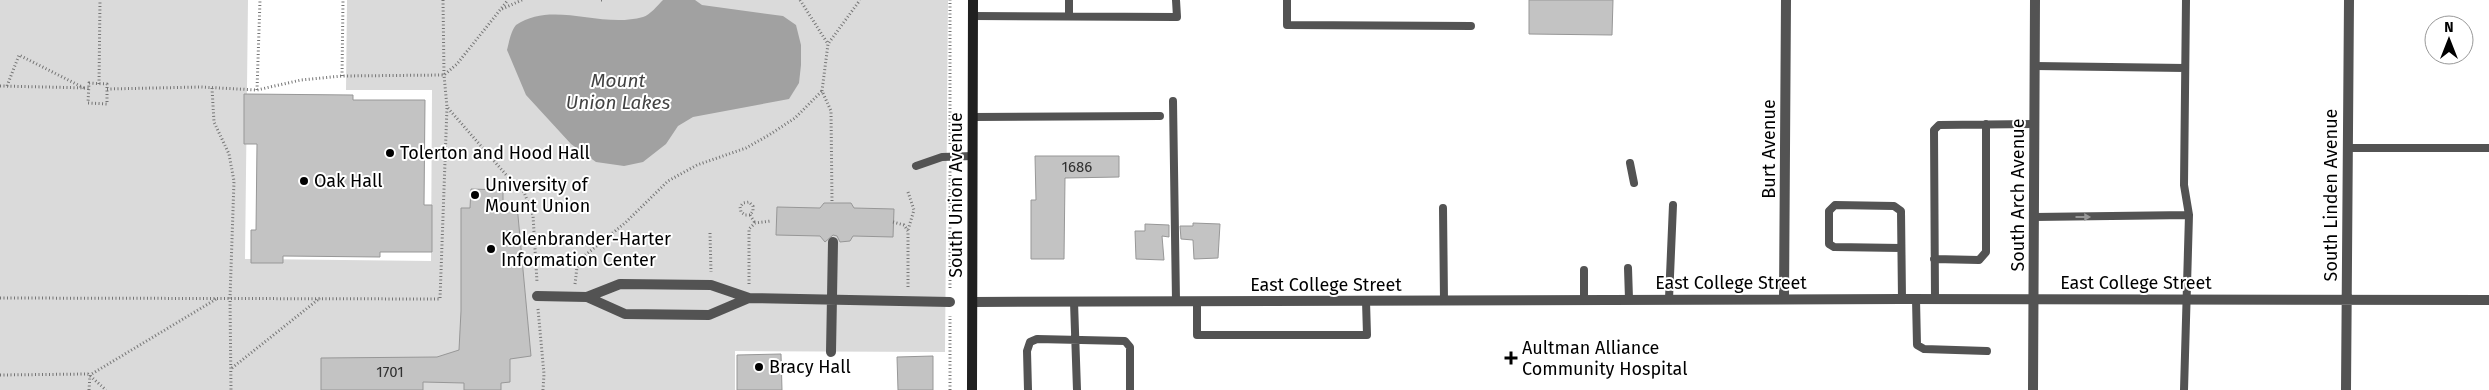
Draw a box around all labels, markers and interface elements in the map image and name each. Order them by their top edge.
north arrow [2424,15,2474,65]
text: N [2444,19,2454,36]
water label: Mount Union Lakes [566,69,670,114]
street label: Burt Avenue [1758,99,1780,199]
street label: South Linden Avenue [2320,109,2342,281]
street label: South Union Avenue [945,112,967,278]
street label: South Arch Avenue [2007,119,2029,272]
place label: Tolerton and Hood Hall [400,142,590,164]
marker: Tolerton and Hood Hall [384,147,396,159]
house number: 1686 [1062,158,1092,176]
place label: Oak Hall [314,170,382,192]
place label: University of Mount Union [485,174,590,217]
marker: Oak Hall [298,175,310,187]
marker: University of Mount Union [469,189,481,201]
one-way arrow [2075,213,2091,221]
place label: Kolenbrander-Harter Information Center [501,228,671,271]
marker: Kolenbrander-Harter Information Center [485,243,497,255]
street label: East College Street [1655,272,1807,294]
street label: East College Street [2060,272,2212,294]
street label: East College Street [1250,274,1402,296]
place label: Aultman Alliance Community Hospital [1522,337,1687,380]
marker: Aultman Alliance Community Hospital [1504,351,1518,365]
place label: Bracy Hall [769,356,851,378]
marker: Bracy Hall [753,361,765,373]
house number: 1701 [376,363,404,381]

